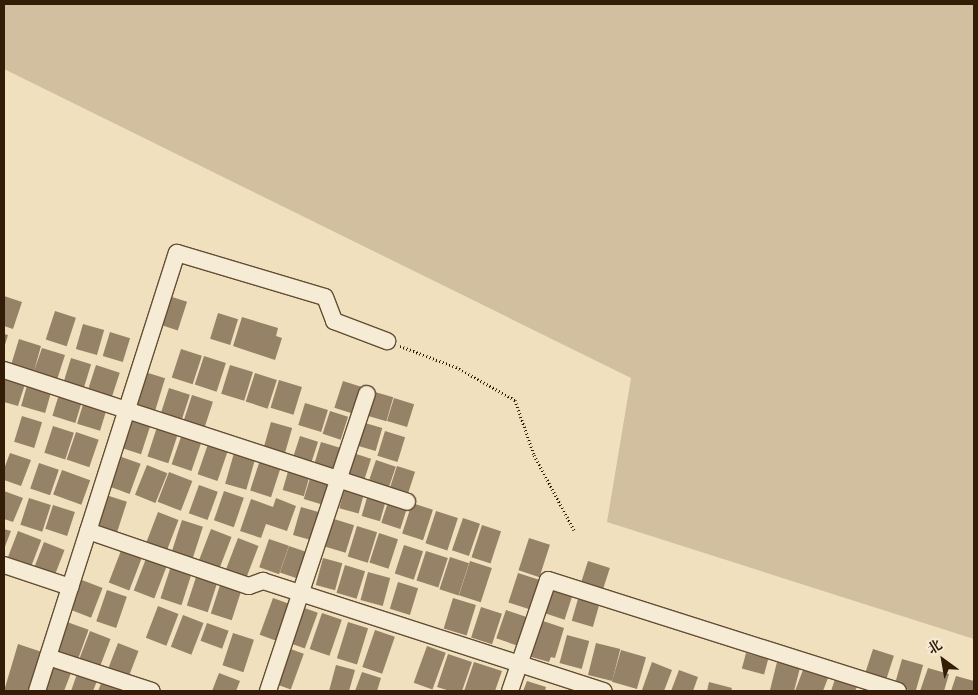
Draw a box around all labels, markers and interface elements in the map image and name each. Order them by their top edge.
north arrow [918,635,968,685]
text: 北 [924,635,946,659]

